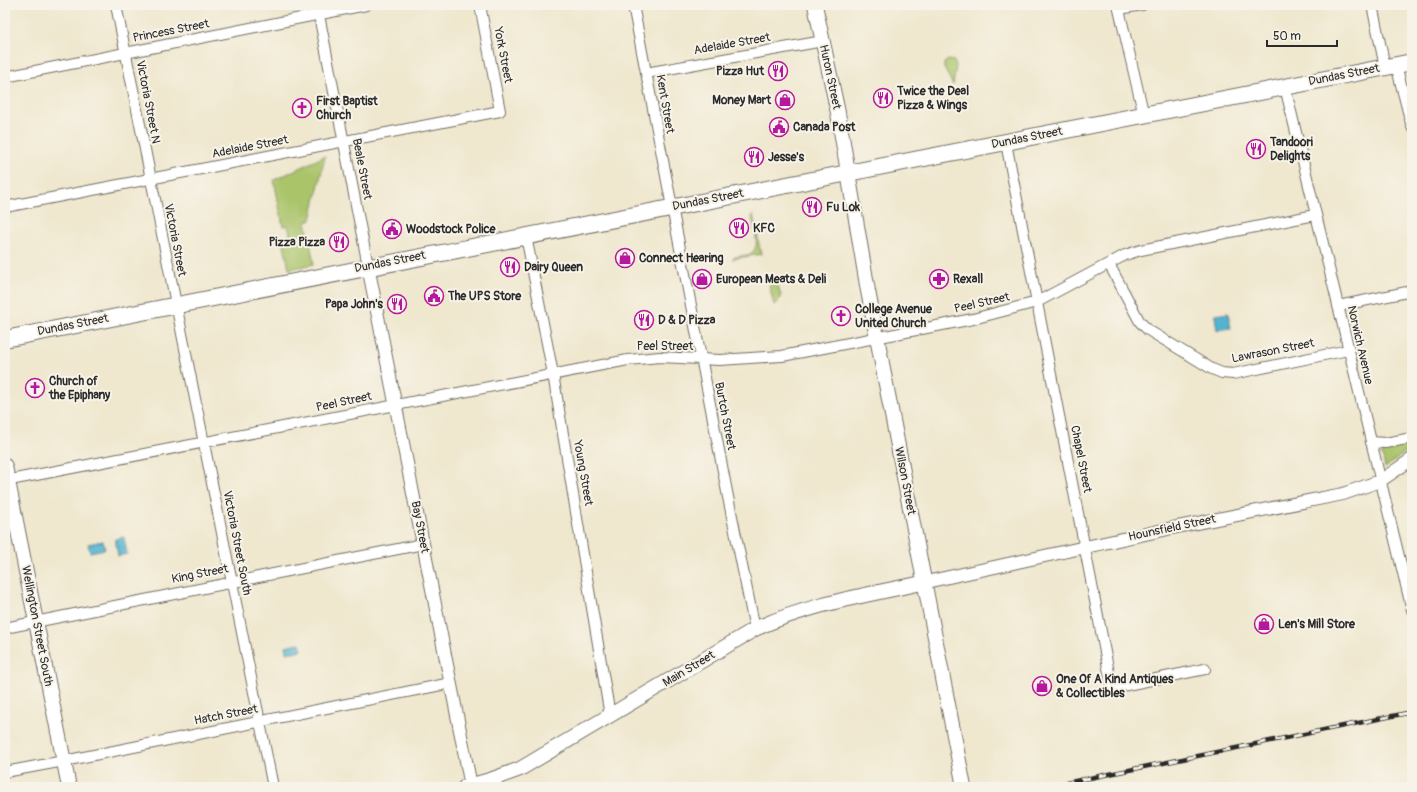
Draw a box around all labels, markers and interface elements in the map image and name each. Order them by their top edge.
street label: Princess Street [132,16,211,46]
scale bar [1267,22,1337,48]
street label: York Street [490,25,516,84]
text: 50 m [1273,29,1301,44]
street label: Adelaide Street [693,30,772,58]
street label: Huron Street [816,43,844,111]
street label: Victoria Street N [133,59,163,145]
restaurant icon: Pizza Hut [767,60,789,82]
street label: Dundas Street [1307,61,1381,89]
place label: Pizza Hut [716,64,765,79]
street label: Kent Street [652,73,678,135]
place label: Twice the Deal Pizza & Wings [896,84,969,113]
restaurant icon: Twice the Deal Pizza & Wings [872,87,894,109]
shop icon: Money Mart [774,89,796,111]
place label: Money Mart [712,93,772,108]
place label: First Baptist Church [316,94,379,123]
church icon: First Baptist Church [291,97,313,119]
public building icon: Canada Post [768,116,790,138]
place label: Canada Post [793,120,856,135]
street label: Dundas Street [990,124,1064,152]
street label: Adelaide Street [211,132,290,162]
place label: Tandoori Delights [1269,135,1313,164]
street label: Beale Street [349,137,375,201]
restaurant icon: Tandoori Delights [1245,138,1267,160]
restaurant icon: Jesse's [743,146,765,168]
place label: Jesse's [768,150,805,165]
street label: Dundas Street [671,186,745,214]
restaurant icon: Fu Lok [801,196,823,218]
place label: Fu Lok [826,200,861,215]
street label: Victoria Street [161,202,189,278]
restaurant icon: KFC [728,217,750,239]
public building icon: Woodstock Police [381,218,403,240]
place label: KFC [753,221,775,236]
place label: Woodstock Police [406,222,497,237]
restaurant icon: Pizza Pizza [328,231,350,253]
place label: Pizza Pizza [269,235,325,250]
shop icon: Connect Hearing [614,247,636,269]
street label: Dundas Street [353,248,427,276]
place label: Connect Hearing [639,251,724,266]
restaurant icon: Dairy Queen [499,256,521,278]
place label: Dairy Queen [524,260,583,275]
shop icon: European Meats & Deli [691,268,713,290]
pharmacy icon: Rexall [928,268,950,290]
place label: European Meats & Deli [716,272,826,287]
place label: Rexall [953,272,983,287]
public building icon: The UPS Store [423,285,445,307]
place label: The UPS Store [447,289,522,304]
street label: Peel Street [953,289,1011,317]
restaurant icon: Papa John's [386,293,408,315]
place label: Papa John's [325,297,384,312]
place label: College Avenue United Church [855,302,933,331]
street label: Norwich Avenue [1344,304,1376,386]
church icon: College Avenue United Church [830,305,852,327]
restaurant icon: D & D Pizza [633,309,655,331]
street label: Dundas Street [36,311,110,339]
place label: D & D Pizza [658,313,716,328]
street label: Lawrason Street [1230,336,1316,366]
street label: Peel Street [637,339,693,354]
place label: Church of the Epiphany [48,374,111,403]
church icon: Church of the Epiphany [24,377,46,399]
street label: Burtch Street [711,381,739,451]
street label: Peel Street [315,389,373,415]
street label: Chapel Street [1067,424,1095,494]
street label: Young Street [570,438,596,507]
street label: Wilson Street [891,446,919,516]
street label: Victoria Street South [219,489,255,597]
street label: Bay Street [408,500,432,554]
street label: Hounsfield Street [1127,511,1217,545]
street label: King Street [170,561,230,587]
street label: Wellington Street South [18,565,56,688]
shop icon: Len's Mill Store [1253,613,1275,635]
place label: Len's Mill Store [1278,617,1356,632]
street label: Main Street [660,648,718,690]
place label: One Of A Kind Antiques & Collectibles [1056,672,1174,701]
shop icon: One Of A Kind Antiques & Collectibles [1031,675,1053,697]
street label: Hatch Street [193,701,259,729]

